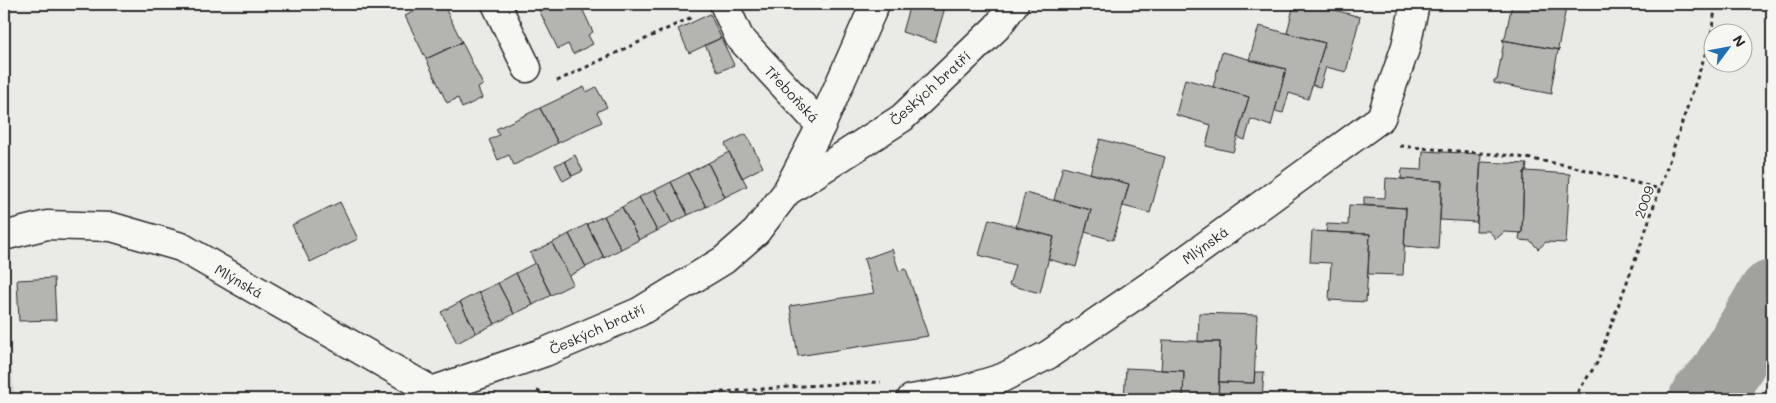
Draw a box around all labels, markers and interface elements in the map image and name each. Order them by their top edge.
north arrow [1704,22,1754,72]
text: N [1729,31,1750,50]
street label: Českých bratří [885,46,975,130]
street label: Třeboňská [761,61,823,127]
street label: 2009 [1630,183,1658,221]
street label: Mlýnská [1178,222,1232,268]
street label: Mlýnská [211,260,267,302]
street label: Českých bratří [546,299,648,359]

